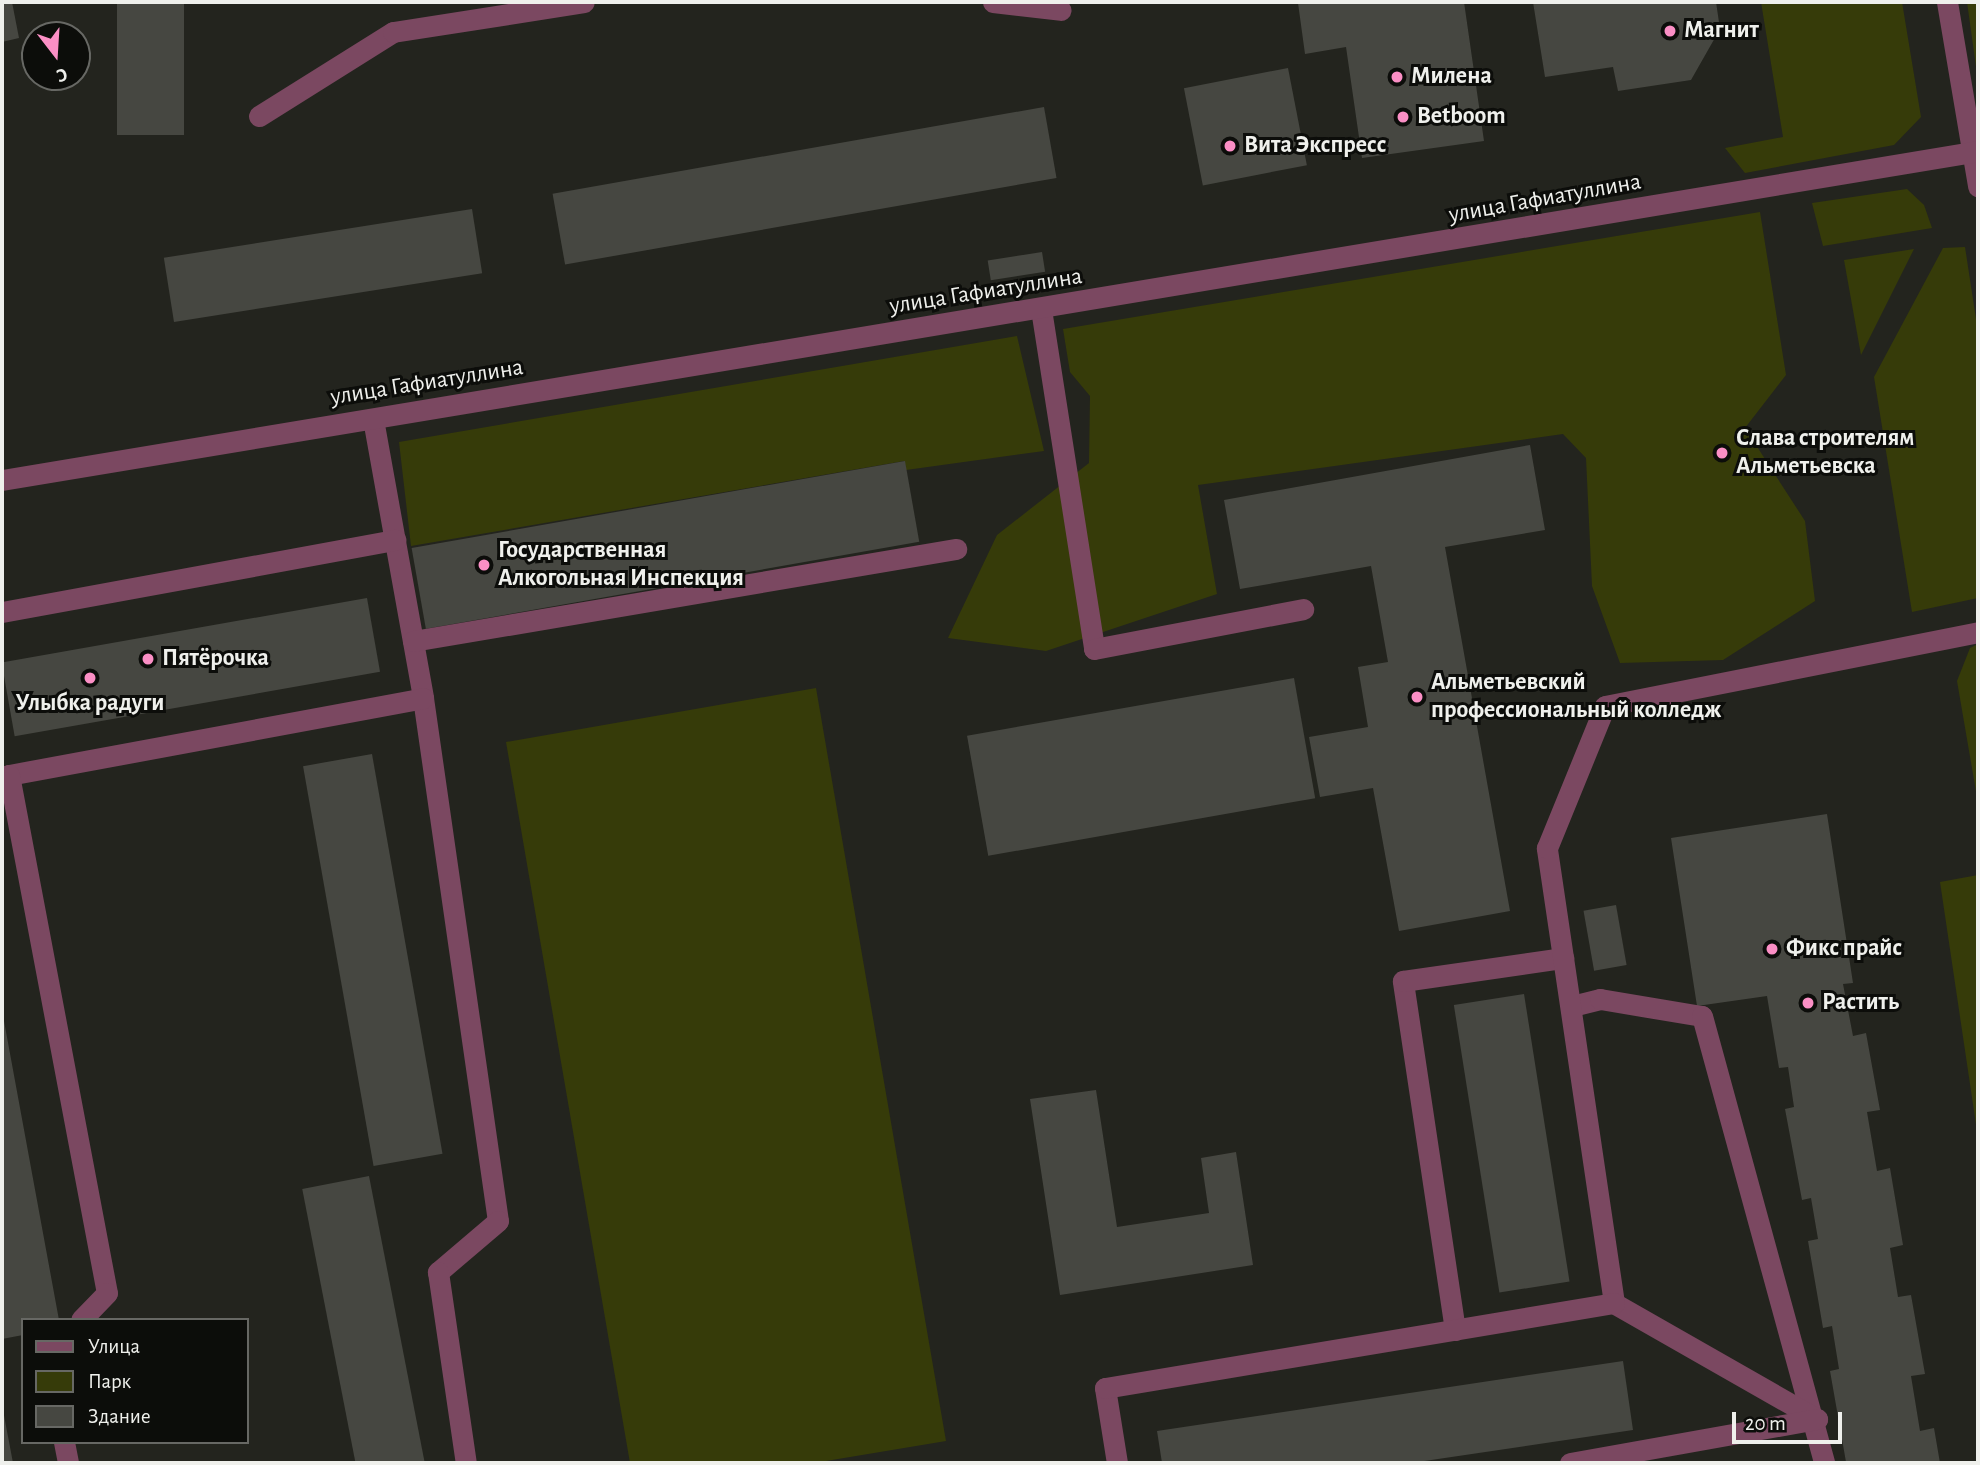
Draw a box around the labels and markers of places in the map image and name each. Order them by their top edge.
place label: Магнит [1684,17,1759,45]
marker: Магнит [1662,23,1678,39]
place label: Милена [1411,63,1492,91]
marker: Милена [1389,69,1405,85]
place label: Betboom [1417,103,1506,131]
marker: Betboom [1395,109,1411,125]
place label: Вита Экспресс [1244,132,1386,160]
marker: Вита Экспресс [1222,138,1238,154]
place label: Слава строителям Альметьевска [1736,425,1914,481]
marker: Слава строителям Альметьевска [1714,445,1730,461]
place label: Государственная Алкогольная Инспекция [498,537,744,593]
marker: Государственная Алкогольная Инспекция [476,557,492,573]
place label: Пятёрочка [162,645,269,673]
marker: Пятёрочка [140,651,156,667]
place label: Альметьевский профессиональный колледж [1431,669,1721,725]
marker: Улыбка радуги [82,670,98,686]
marker: Альметьевский профессиональный колледж [1409,689,1425,705]
place label: Улыбка радуги [15,690,165,718]
place label: Фикс прайс [1786,935,1902,963]
marker: Фикс прайс [1764,941,1780,957]
place label: Растить [1822,989,1899,1017]
marker: Растить [1800,995,1816,1011]

